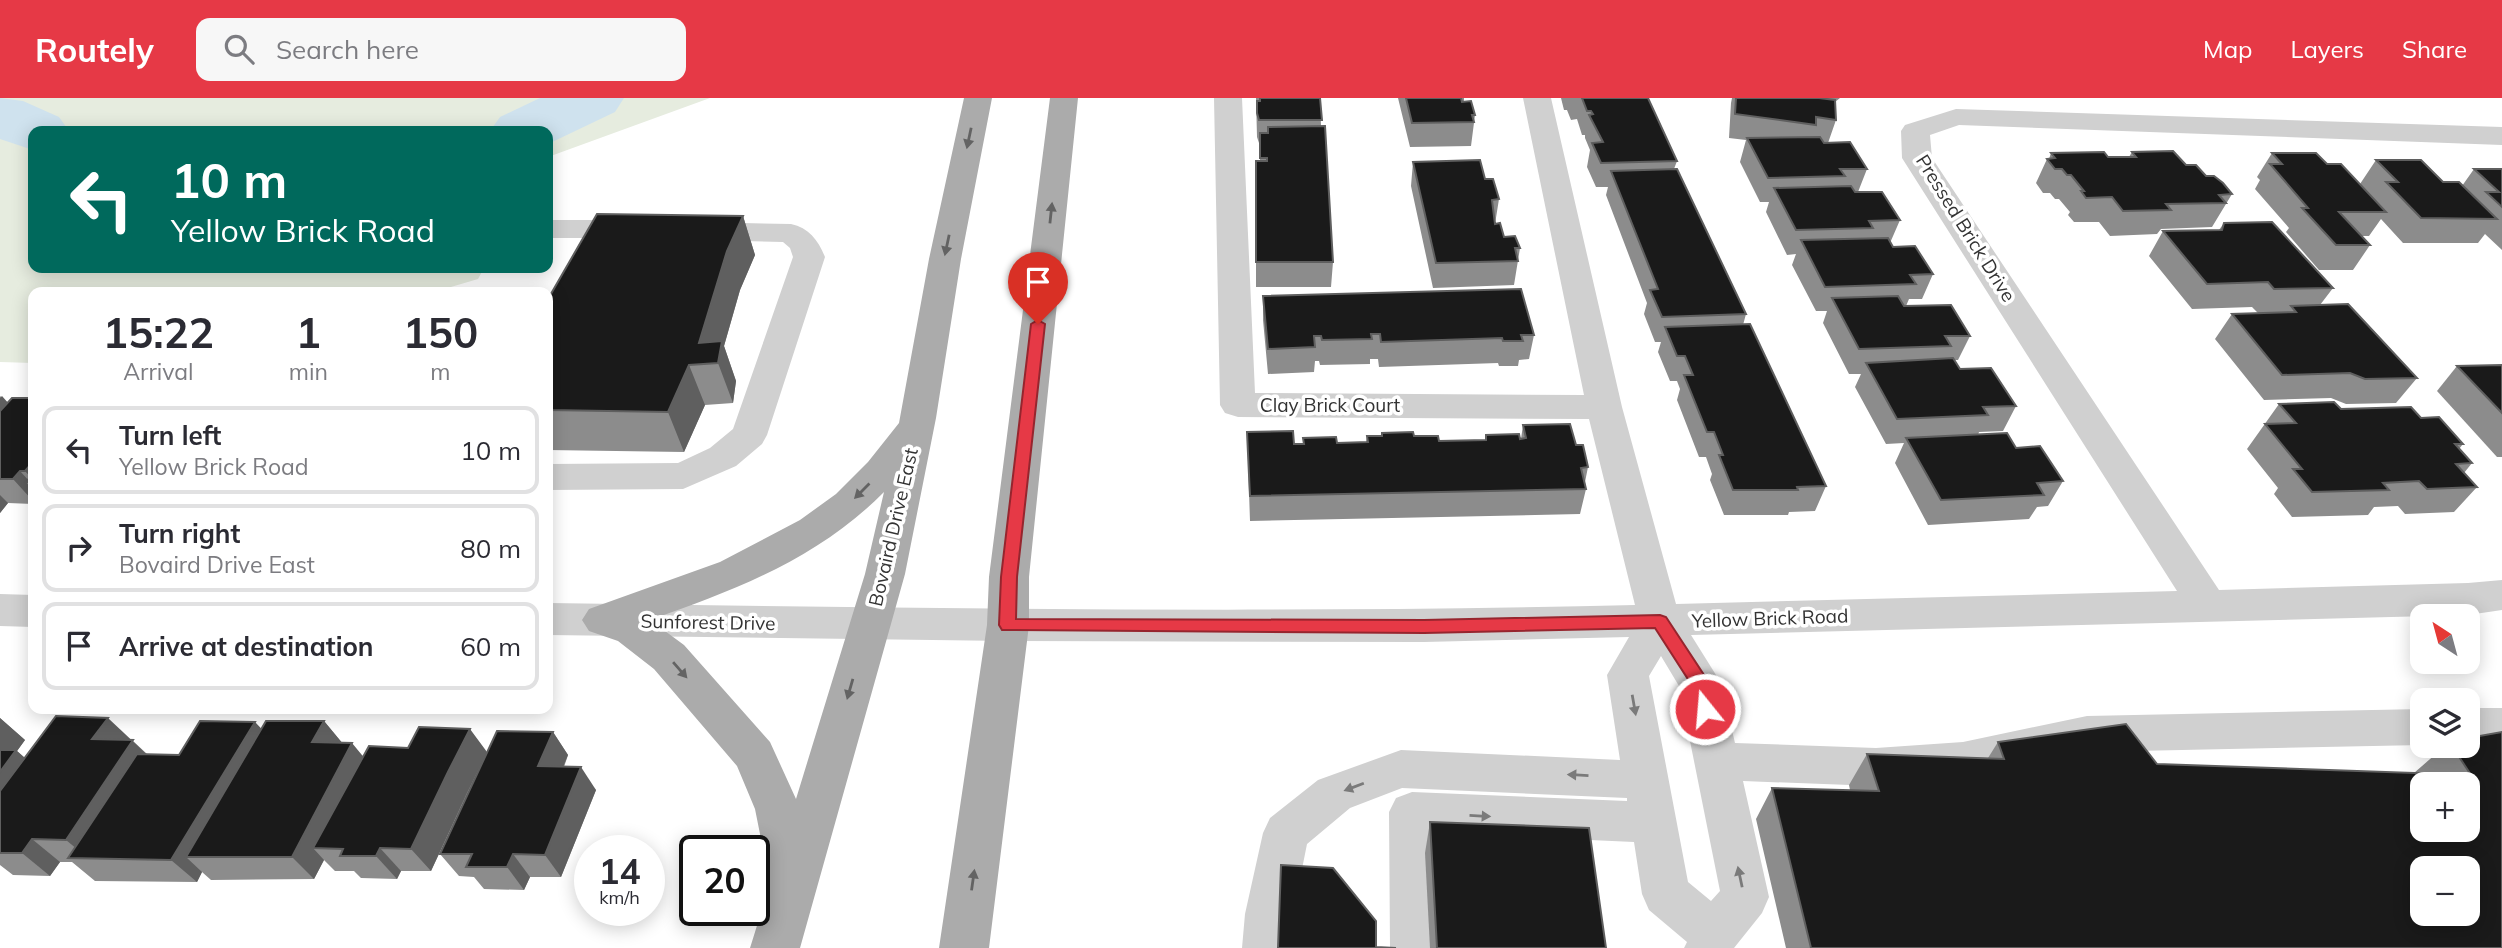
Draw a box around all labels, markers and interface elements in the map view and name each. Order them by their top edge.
search box [196,18,686,81]
text: Routely [35,29,154,70]
icon: search [220,30,258,68]
text: Search here [276,33,419,66]
text: Map [2203,34,2252,64]
text: Layers [2290,34,2364,64]
text: Share [2402,34,2467,64]
one-way arrow [964,127,975,149]
text: 10 m [171,149,287,210]
street label: Pressed Brick Drive [1911,150,2021,306]
icon: left [56,154,147,245]
one-way arrow [1045,202,1056,224]
text: Yellow Brick Road [171,210,435,250]
one-way arrow [942,234,953,256]
pin [1008,252,1068,324]
icon: arrive [1019,263,1057,301]
text: 15:22 [103,306,214,359]
text: 1 [296,306,321,359]
text: 150 [403,306,478,359]
text: Arrival [123,357,194,386]
text: min [289,357,328,386]
text: m [430,357,451,386]
street label: Clay Brick Court [1260,393,1401,417]
text: Turn left [119,419,221,452]
icon: left [60,431,98,469]
text: 10 m [460,434,521,467]
street label: Bovaird Drive East [863,445,923,609]
text: Yellow Brick Road [119,452,309,481]
one-way arrow [854,482,871,498]
text: Turn right [119,517,240,550]
icon: right [60,529,98,567]
text: 80 m [460,532,521,565]
text: Bovaird Drive East [119,550,315,579]
street label: Yellow Brick Road [1690,603,1849,633]
north arrow [2410,604,2480,674]
map controls [2410,604,2480,926]
street label: Sunforest Drive [640,609,776,635]
icon: arrive [60,627,98,665]
text: Arrive at destination [119,630,374,663]
text: 60 m [460,630,521,663]
one-way arrow [672,661,687,678]
position arrow [1668,672,1742,746]
one-way arrow [845,678,855,699]
button: layers [2410,688,2480,758]
one-way arrow [1629,694,1640,716]
one-way arrow [1567,770,1589,781]
button: + [2410,772,2480,842]
one-way arrow [1344,781,1365,792]
one-way arrow [1469,810,1491,821]
speed limit sign: 20 [679,835,770,926]
text: 14 [598,849,641,893]
button: − [2410,856,2480,926]
one-way arrow [1735,866,1746,888]
one-way arrow [968,869,979,891]
text: km/h [599,886,640,909]

